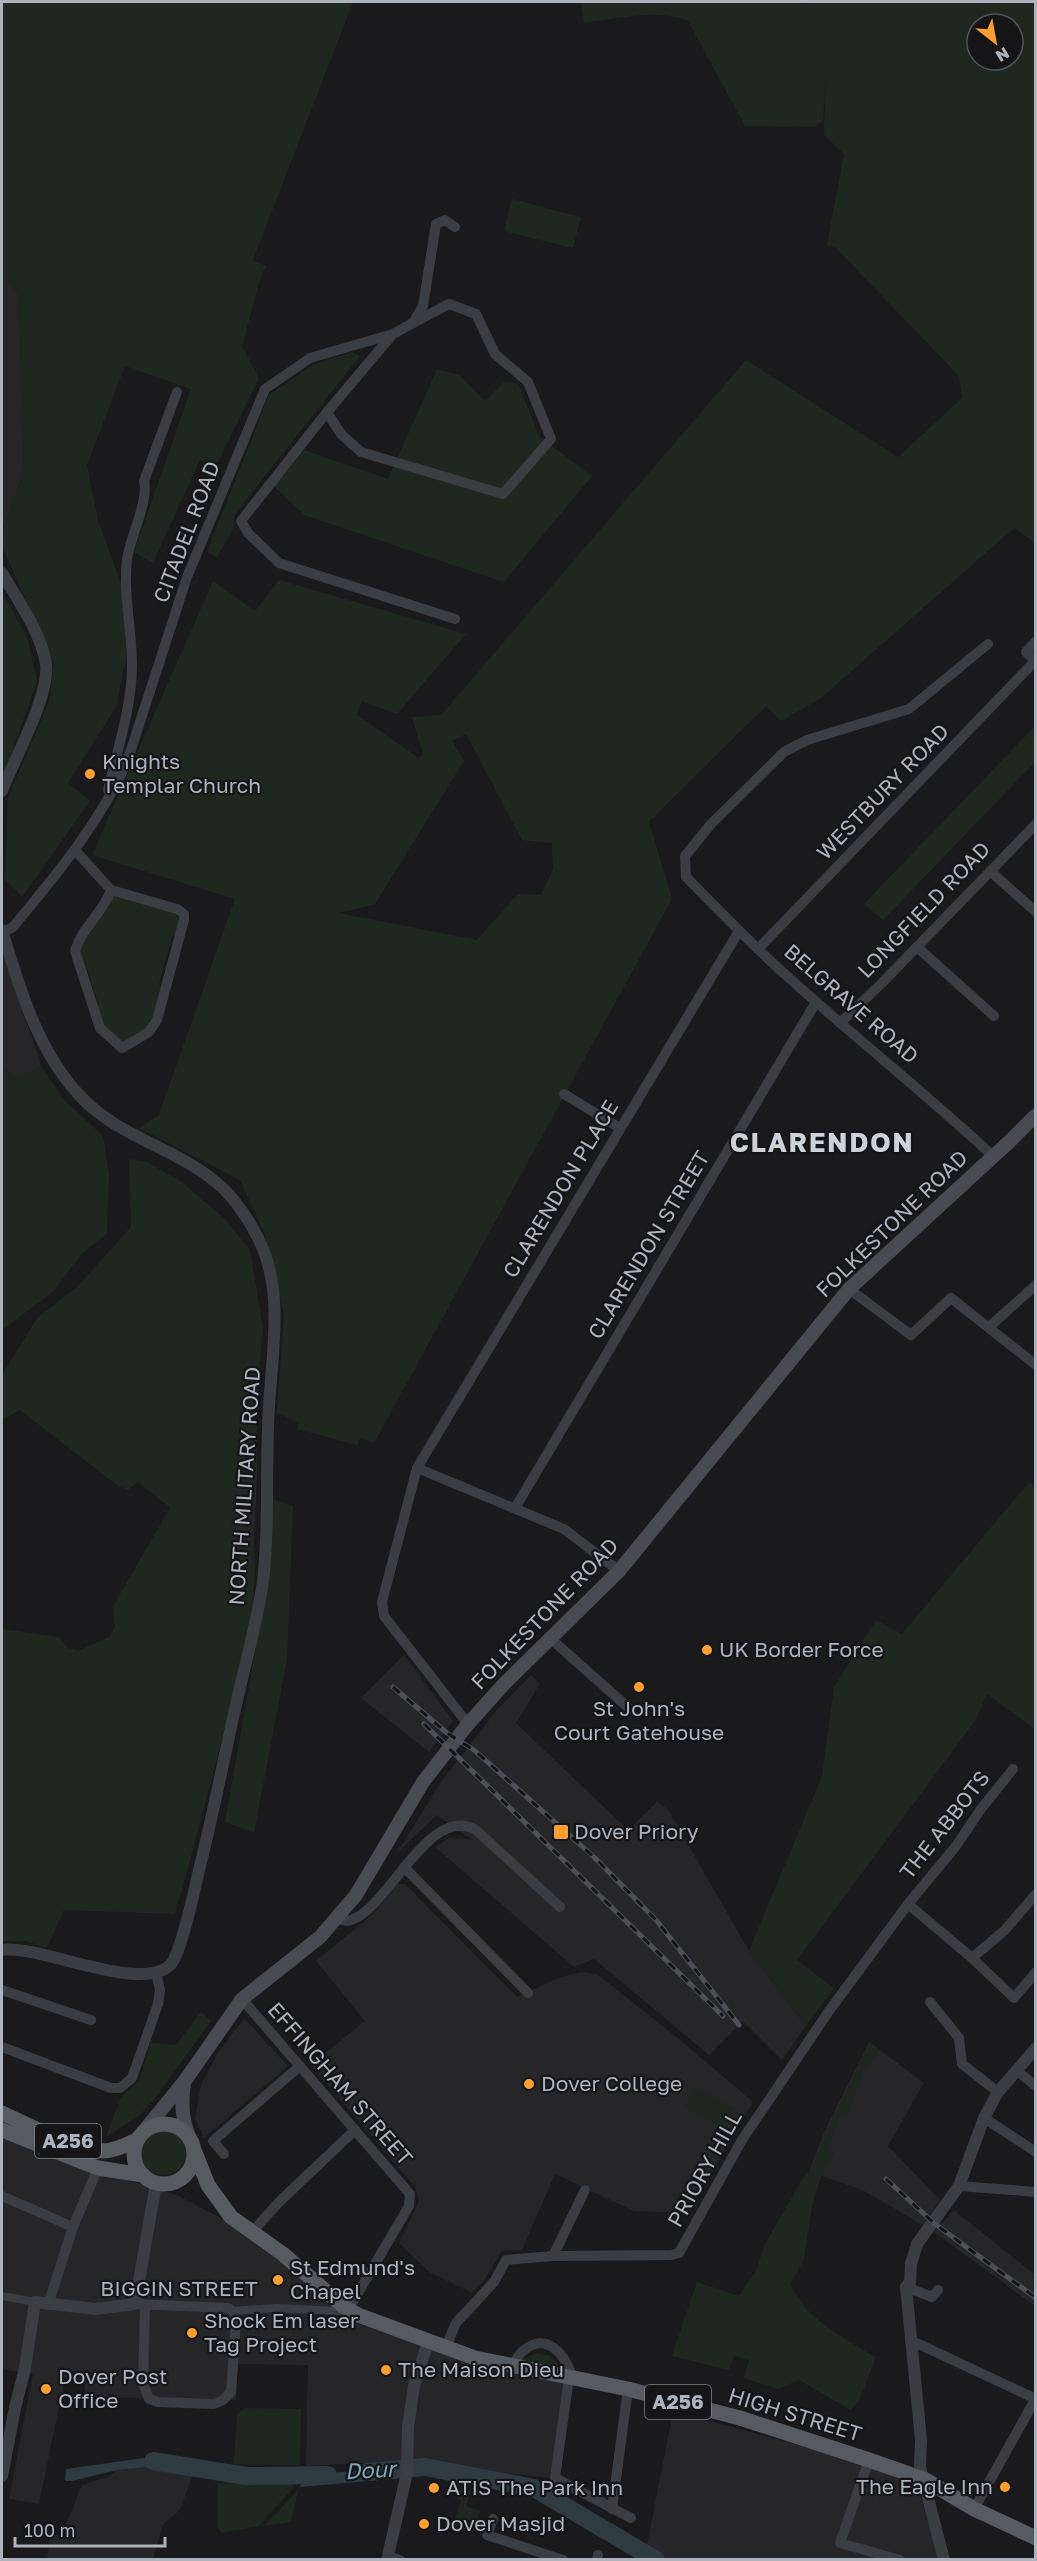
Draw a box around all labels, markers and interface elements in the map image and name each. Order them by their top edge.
north arrow [965,12,1025,72]
text: N [992,43,1013,67]
street label: CITADEL ROAD [147,457,225,606]
street label: WESTBURY ROAD [811,718,954,865]
place label: Knights Templar Church [102,748,261,798]
marker: Knights Templar Church [83,767,97,781]
street label: LONGFIELD ROAD [852,836,995,983]
street label: BELGRAVE ROAD [779,938,924,1069]
street label: CLARENDON PLACE [497,1095,623,1282]
district label: CLARENDON [730,1126,914,1158]
street label: FOLKESTONE ROAD [810,1144,973,1302]
street label: CLARENDON STREET [582,1146,715,1343]
street label: NORTH MILITARY ROAD [223,1366,265,1606]
street label: FOLKESTONE ROAD [465,1532,623,1695]
place label: UK Border Force [719,1636,884,1662]
marker: UK Border Force [700,1643,714,1657]
marker: St John's Court Gatehouse [632,1680,646,1694]
place label: St John's Court Gatehouse [554,1695,724,1745]
street label: THE ABBOTS [894,1765,995,1884]
place label: Dover Priory [574,1818,699,1844]
marker: Dover Priory [552,1823,570,1841]
street label: EFFINGHAM STREET [263,1996,419,2170]
place label: Dover College [541,2070,682,2096]
marker: Dover College [522,2077,536,2091]
street label: PRIORY HILL [661,2106,747,2231]
road number: A256 [35,2124,101,2158]
place label: St Edmund's Chapel [290,2254,415,2304]
marker: St Edmund's Chapel [271,2273,285,2287]
street label: BIGGIN STREET [100,2275,258,2301]
place label: Shock Em laser Tag Project [204,2307,358,2357]
marker: Shock Em laser Tag Project [185,2326,199,2340]
place label: The Maison Dieu [398,2356,564,2382]
place label: Dover Post Office [58,2363,168,2413]
marker: The Maison Dieu [379,2363,393,2377]
street label: HIGH STREET [726,2381,865,2447]
marker: Dover Post Office [39,2382,53,2396]
road number: A256 [645,2385,711,2419]
water label: Dour [344,2455,399,2484]
place label: The Eagle Inn [856,2473,993,2499]
place label: ATIS The Park Inn [446,2474,623,2500]
marker: The Eagle Inn [998,2480,1012,2494]
marker: ATIS The Park Inn [427,2481,441,2495]
scale bar [15,2510,165,2548]
place label: Dover Masjid [436,2510,565,2536]
marker: Dover Masjid [417,2517,431,2531]
text: 100 m [24,2519,75,2541]

